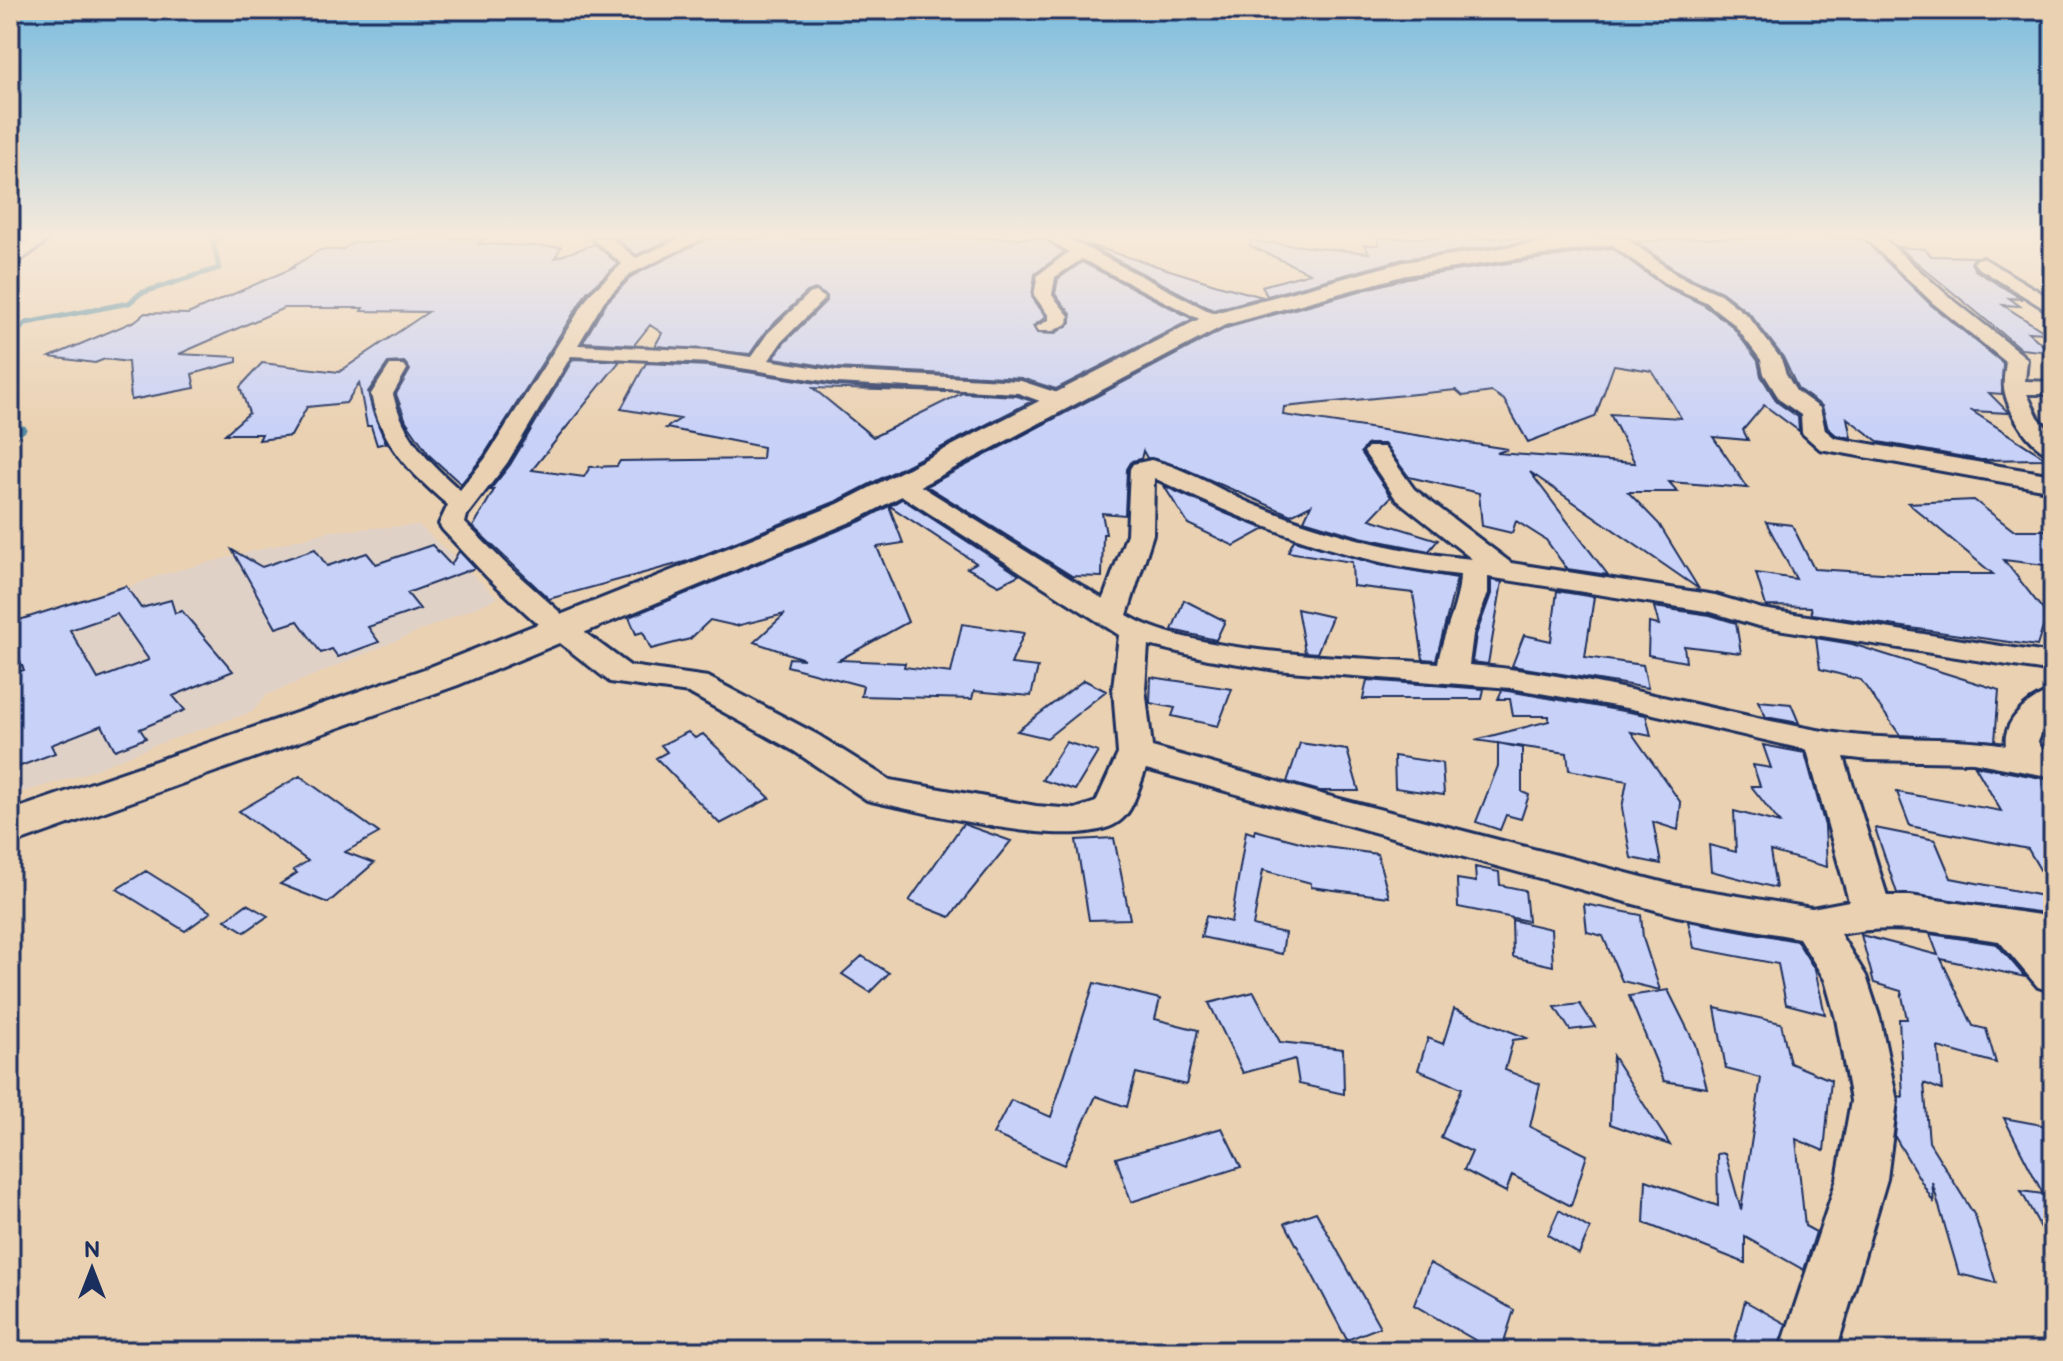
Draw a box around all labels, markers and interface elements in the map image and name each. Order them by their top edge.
north arrow [52,1229,132,1309]
text: N [84,1237,100,1264]

